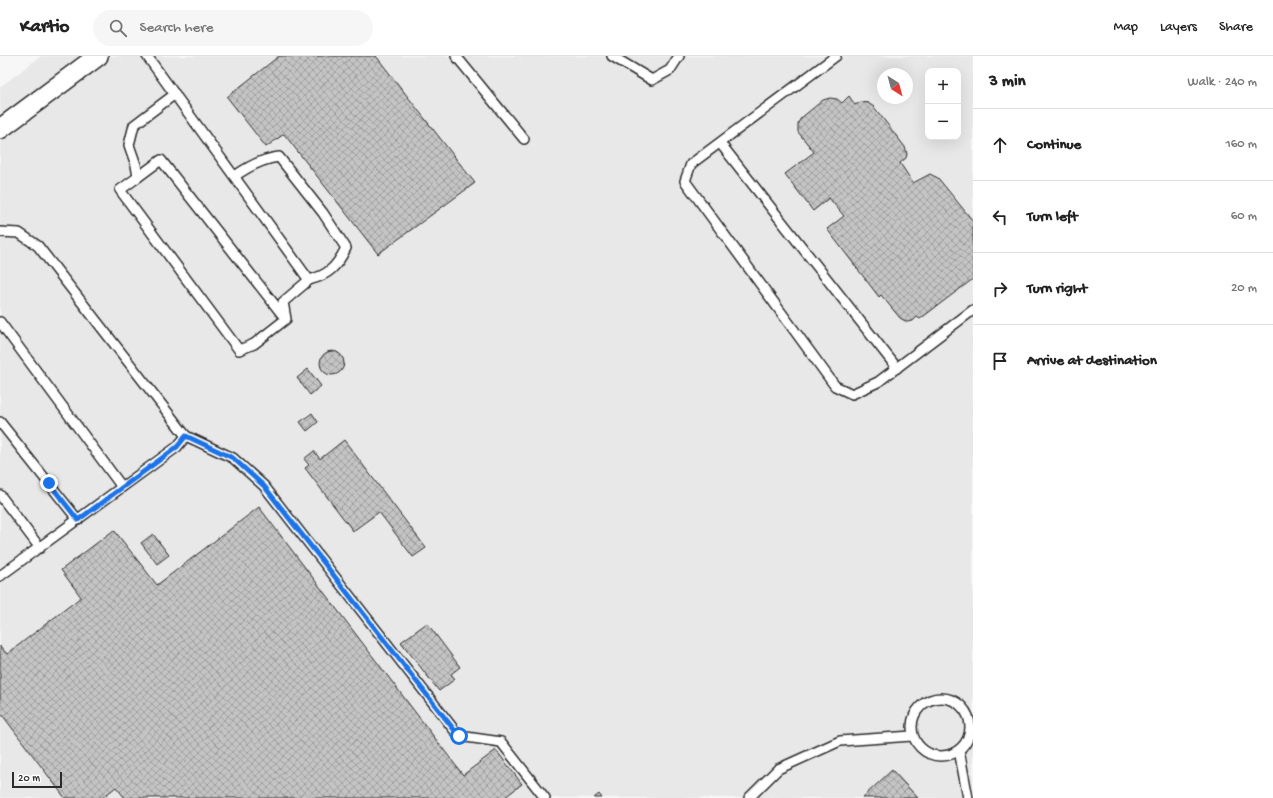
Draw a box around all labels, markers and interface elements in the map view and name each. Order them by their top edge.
search box [93,10,373,46]
text: Kartio [20,16,69,39]
icon: search [107,17,129,39]
text: Search here [139,19,213,37]
text: Map [1114,19,1138,36]
text: Layers [1160,19,1197,36]
text: Share [1219,19,1253,36]
north arrow [877,68,913,104]
map controls [925,68,961,140]
button: + [925,68,961,104]
text: 3 min [989,72,1026,92]
text: Walk · 240 m [1188,75,1257,90]
button: − [925,104,961,140]
icon: ahead [989,134,1011,156]
text: Continue [1027,136,1081,154]
text: 160 m [1225,137,1257,152]
icon: left [989,206,1011,228]
text: Turn left [1027,208,1078,226]
text: 60 m [1231,209,1257,224]
icon: right [989,278,1011,300]
text: Turn right [1027,280,1087,298]
text: 20 m [1231,281,1257,296]
icon: arrive [989,350,1011,372]
text: Arrive at destination [1027,352,1157,370]
route end [40,474,58,492]
route start [450,727,468,745]
scale bar [12,770,62,789]
text: 20 m [18,773,40,785]

